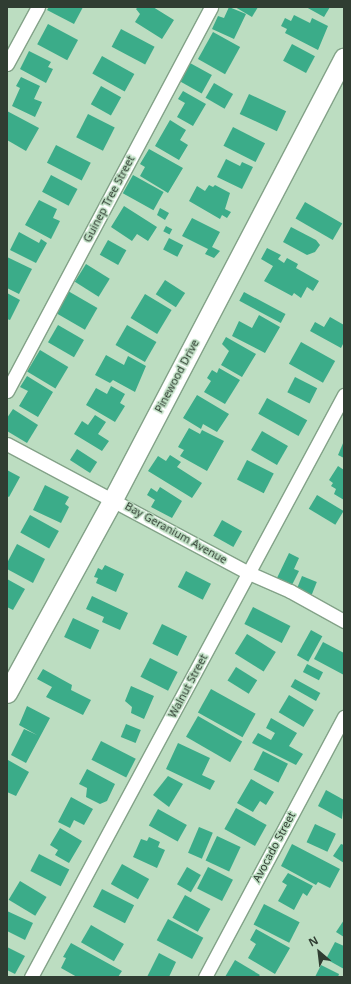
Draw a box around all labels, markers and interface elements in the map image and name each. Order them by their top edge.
street label: Guinep Tree Street [81,153,137,245]
street label: Pinewood Drive [152,337,202,415]
street label: Bay Geranium Avenue [123,499,229,567]
street label: Walnut Street [166,652,210,720]
street label: Avocado Street [250,810,298,884]
north arrow [299,932,339,972]
text: N [306,932,321,950]

